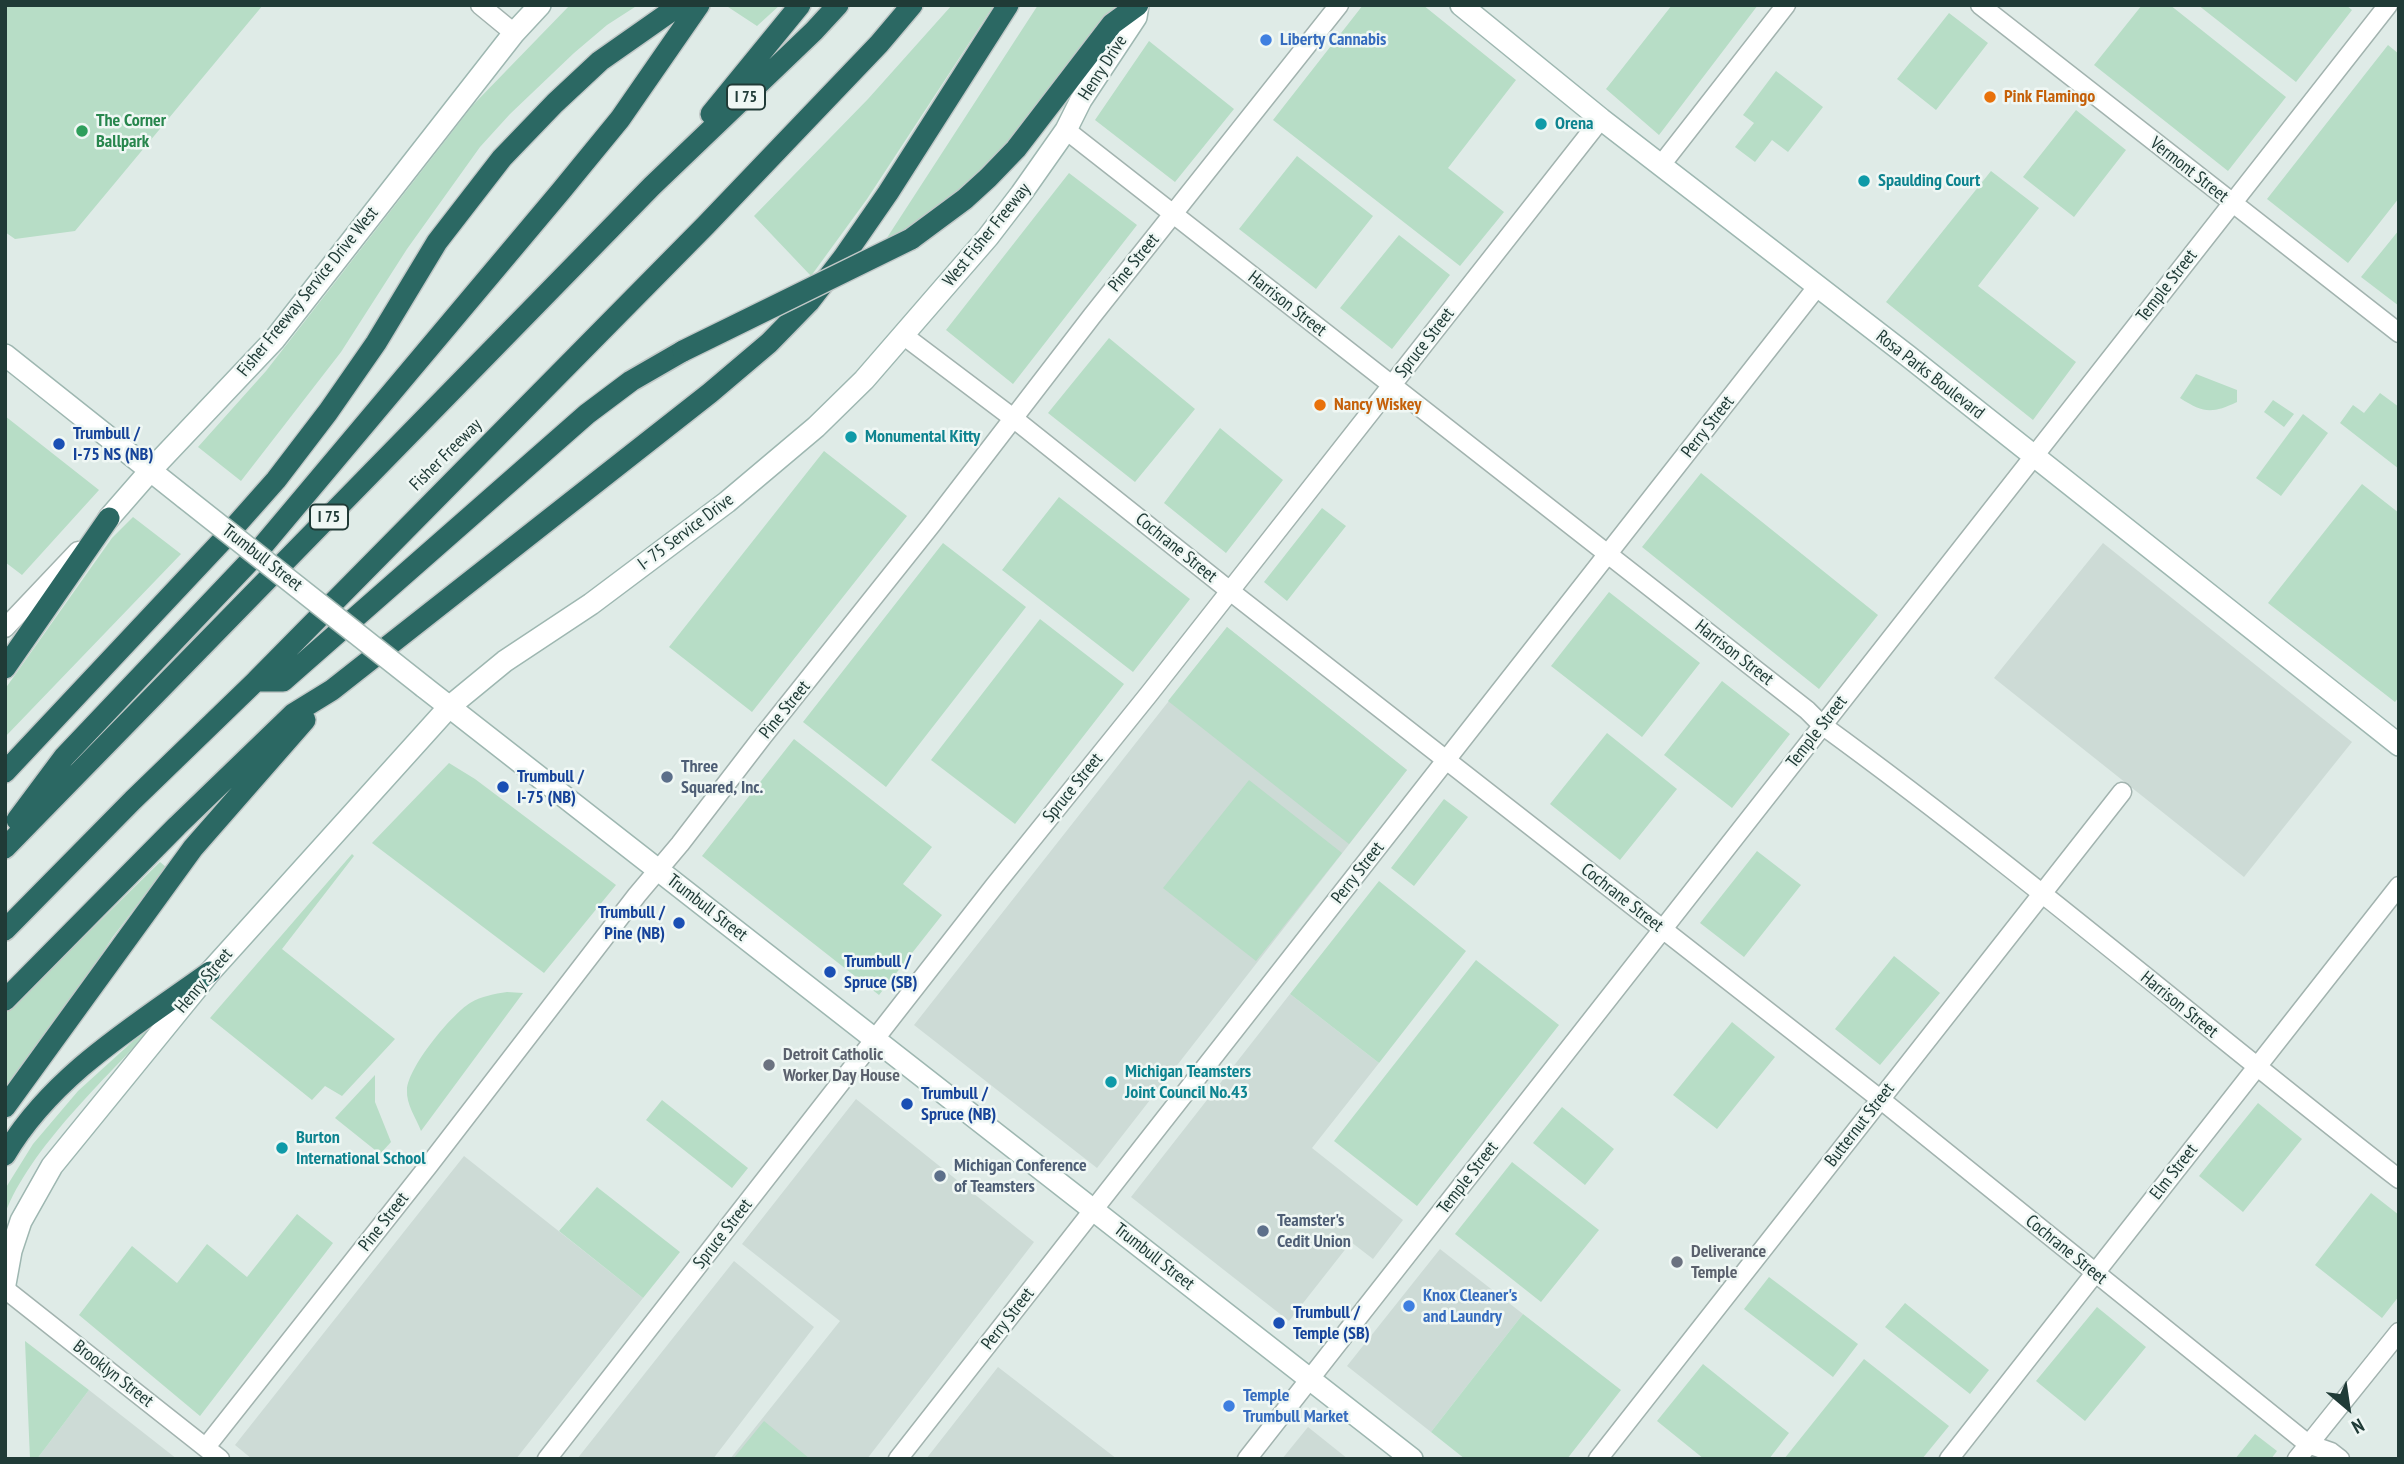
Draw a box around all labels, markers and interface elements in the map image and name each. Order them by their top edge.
place label: Liberty Cannabis [1280,29,1386,51]
street label: Henry Drive [1074,31,1132,105]
marker: Liberty Cannabis [1258,32,1274,48]
road number: I 75 [727,85,765,110]
place label: Pink Flamingo [2004,86,2095,108]
marker: Pink Flamingo [1982,89,1998,105]
place label: The Corner Ballpark [96,110,166,152]
place label: Orena [1555,113,1593,135]
marker: Orena [1533,116,1549,132]
marker: The Corner Ballpark [74,123,90,139]
street label: Vermont Street [2146,133,2232,207]
place label: Spaulding Court [1878,170,1980,192]
marker: Spaulding Court [1856,173,1872,189]
street label: West Fisher Freeway [939,179,1035,291]
street label: Fisher Freeway Service Drive West [233,203,383,381]
street label: Pine Street [1104,230,1164,296]
street label: Temple Street [2132,246,2202,326]
street label: Harrison Street [1244,267,1330,341]
street label: Spruce Street [1391,304,1459,382]
street label: Rosa Parks Boulevard [1871,326,1989,424]
street label: Perry Street [1677,392,1739,462]
place label: Nancy Wiskey [1334,394,1421,416]
marker: Nancy Wiskey [1312,397,1328,413]
street label: Fisher Freeway [405,414,487,496]
place label: Trumbull / I-75 NS (NB) [73,423,153,466]
place label: Monumental Kitty [865,426,980,448]
marker: Monumental Kitty [843,429,859,445]
marker: Trumbull / I-75 NS (NB) [51,436,67,452]
street label: I- 75 Service Drive [634,489,738,575]
road number: I 75 [310,504,348,530]
street label: Cochrane Street [1131,509,1221,587]
street label: Trumbull Street [218,520,306,596]
street label: Harrison Street [1691,616,1777,690]
street label: Pine Street [755,677,815,743]
street label: Temple Street [1782,692,1852,772]
street label: Spruce Street [1039,749,1107,827]
place label: Three Squared, Inc. [681,756,763,798]
place label: Trumbull / I-75 (NB) [517,766,584,808]
marker: Three Squared, Inc. [659,769,675,785]
marker: Trumbull / I-75 (NB) [495,779,511,795]
street label: Perry Street [1327,838,1389,908]
street label: Cochrane Street [1577,859,1667,937]
street label: Trumbull Street [663,870,751,946]
place label: Trumbull / Pine (NB) [598,902,665,944]
marker: Trumbull / Pine (NB) [671,915,687,931]
street label: Henry Street [171,944,237,1018]
place label: Trumbull / Spruce (SB) [844,951,917,993]
marker: Trumbull / Spruce (SB) [822,964,838,980]
street label: Harrison Street [2136,967,2222,1043]
place label: Detroit Catholic Worker Day House [783,1044,900,1086]
marker: Detroit Catholic Worker Day House [761,1057,777,1073]
place label: Michigan Teamsters Joint Council No.43 [1125,1061,1251,1104]
marker: Michigan Teamsters Joint Council No.43 [1103,1074,1119,1090]
street label: Butternut Street [1821,1079,1899,1171]
place label: Trumbull / Spruce (NB) [921,1083,996,1126]
marker: Trumbull / Spruce (NB) [899,1096,915,1112]
place label: Burton International School [296,1127,426,1170]
street label: Temple Street [1433,1138,1503,1218]
marker: Burton International School [274,1140,290,1156]
street label: Elm Street [2146,1140,2202,1204]
place label: Michigan Conference of Teamsters [954,1155,1087,1198]
marker: Michigan Conference of Teamsters [932,1168,948,1184]
street label: Pine Street [354,1188,414,1256]
street label: Spruce Street [689,1195,757,1273]
place label: Teamster's Cedit Union [1277,1210,1351,1252]
street label: Cochrane Street [2021,1211,2111,1289]
street label: Trumbull Street [1110,1219,1198,1295]
marker: Teamster's Cedit Union [1255,1223,1271,1239]
place label: Deliverance Temple [1691,1241,1766,1284]
marker: Deliverance Temple [1669,1254,1685,1270]
street label: Perry Street [977,1284,1039,1354]
place label: Knox Cleaner's and Laundry [1423,1285,1517,1328]
marker: Knox Cleaner's and Laundry [1401,1298,1417,1314]
place label: Trumbull / Temple (SB) [1293,1302,1370,1344]
marker: Trumbull / Temple (SB) [1271,1315,1287,1331]
street label: Brooklyn Street [69,1336,157,1412]
north arrow [2313,1373,2383,1443]
place label: Temple Trumbull Market [1243,1385,1348,1428]
marker: Temple Trumbull Market [1221,1398,1237,1414]
text: N [2348,1413,2368,1439]

